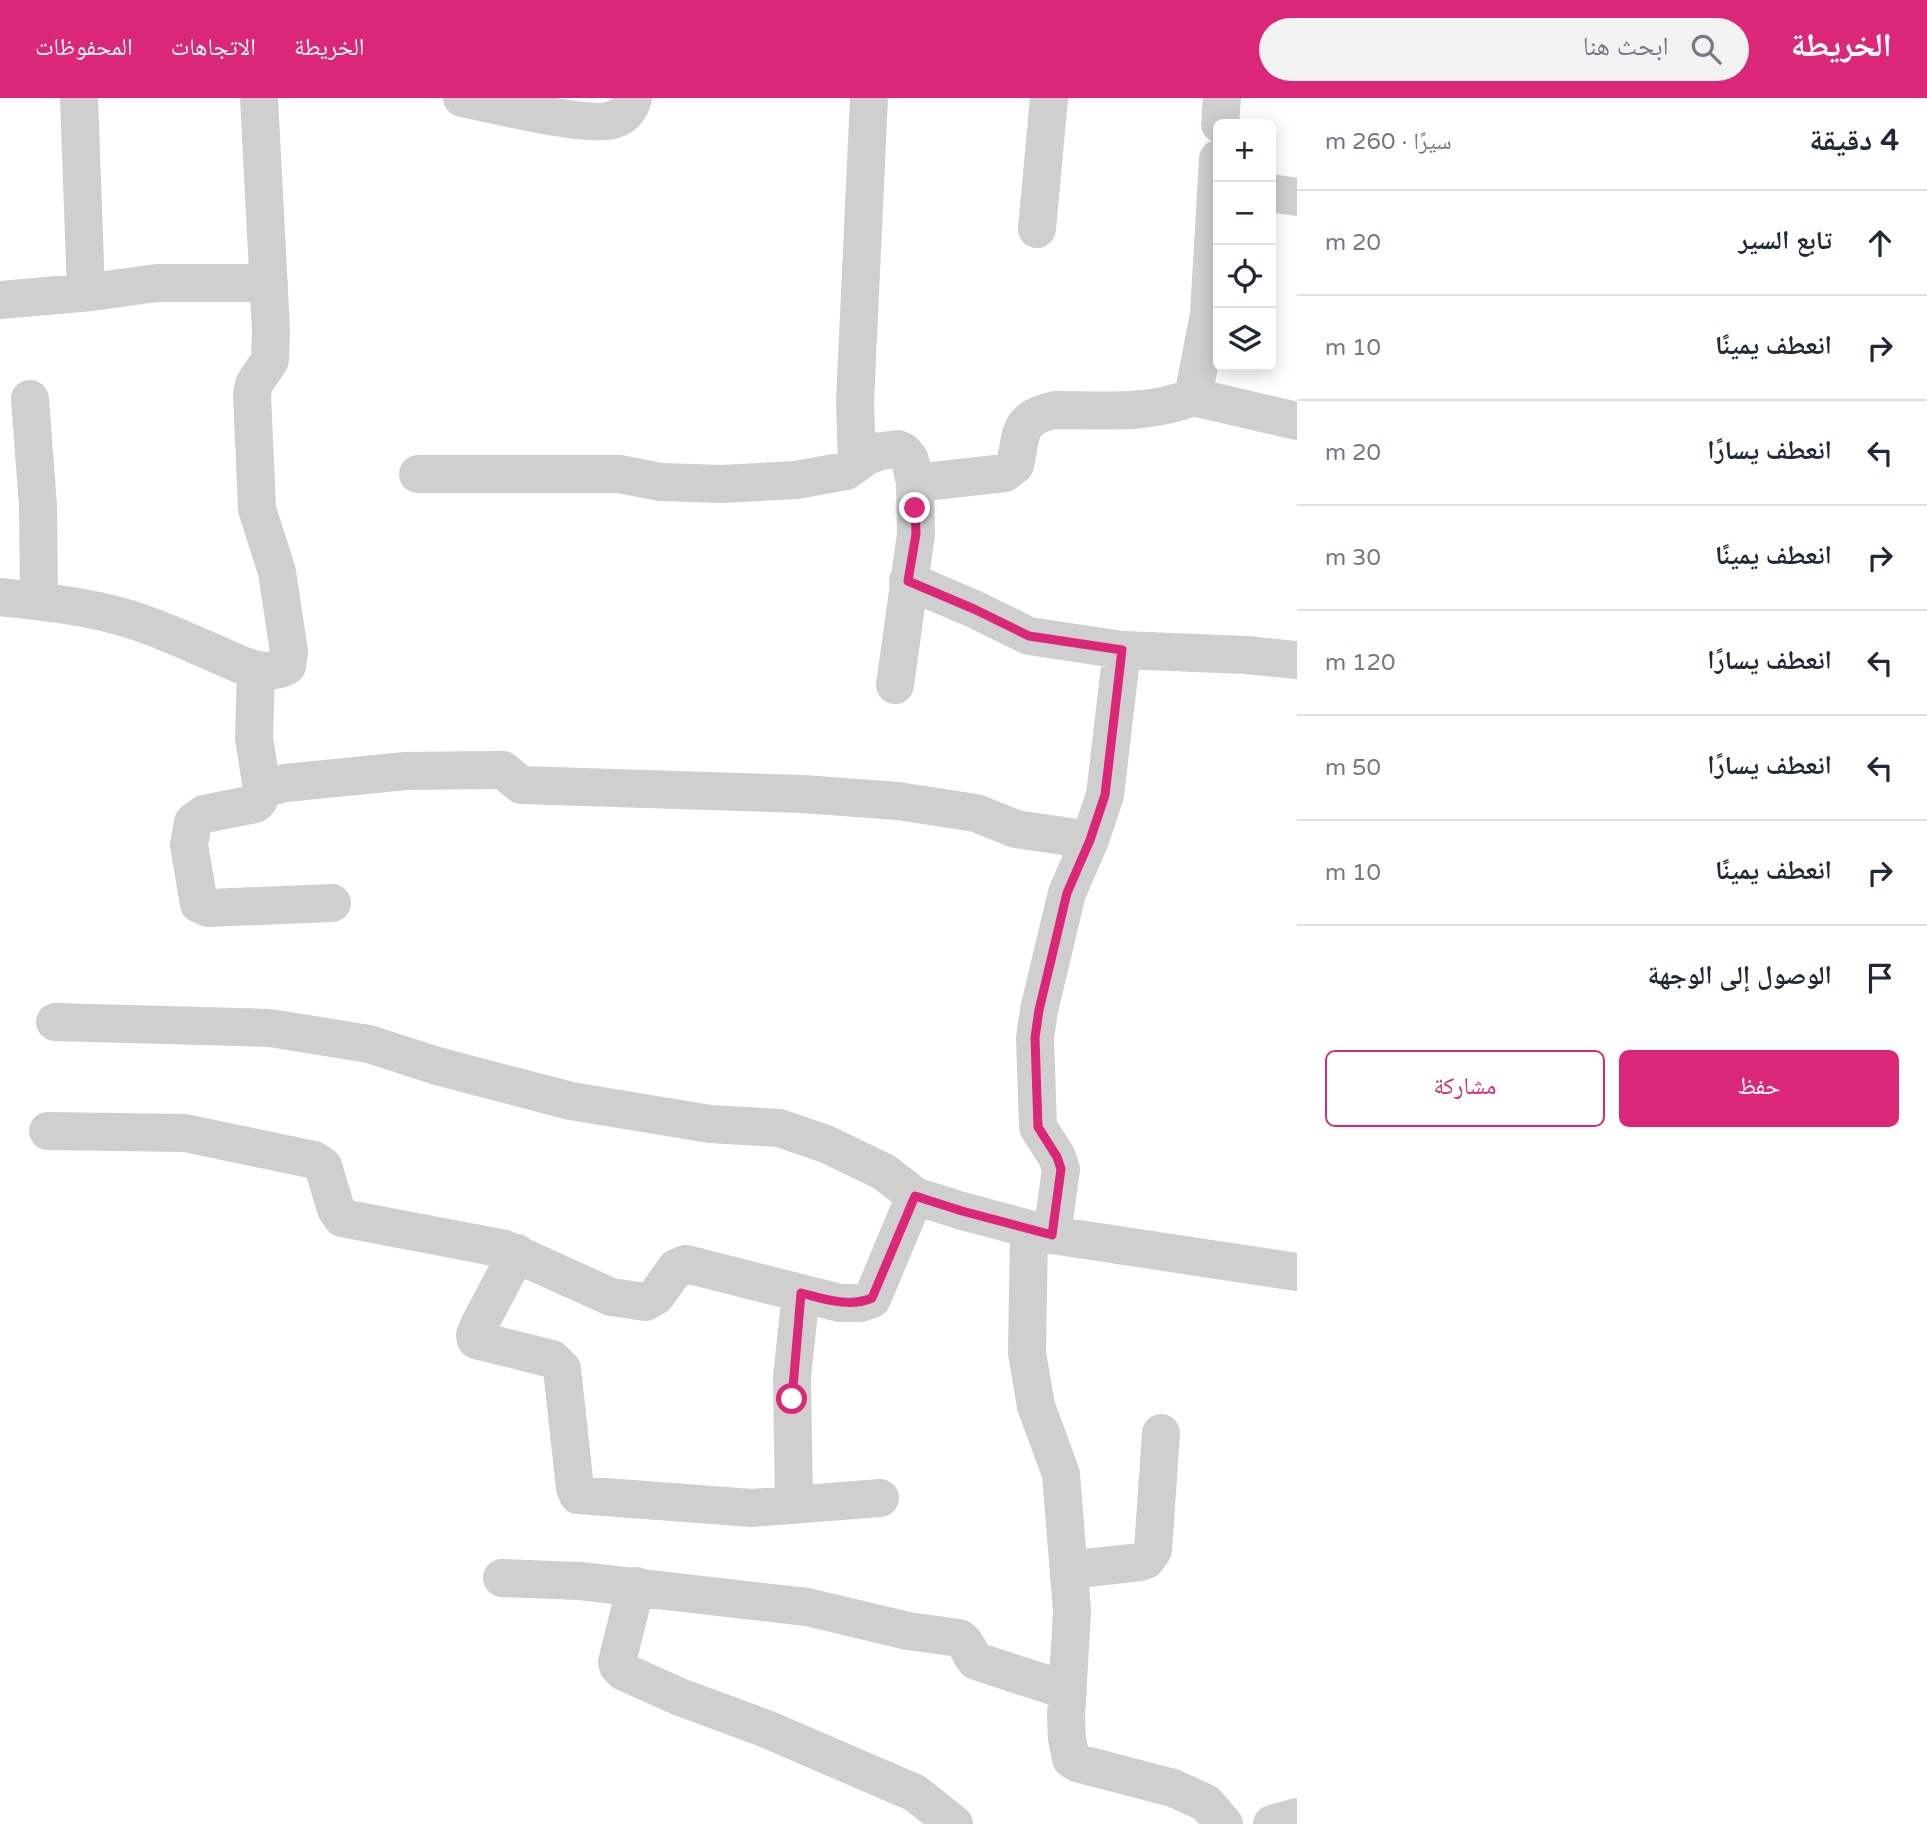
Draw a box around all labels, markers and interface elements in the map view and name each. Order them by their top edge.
search box [1259,18,1749,81]
text: الخريطة [1791,26,1892,65]
icon: search [1687,30,1725,68]
text: ابحث هنا [1583,31,1669,62]
text: المحفوظات [35,33,133,62]
text: الاتجاهات [171,33,256,62]
text: الخريطة [294,33,365,62]
map controls [1213,119,1276,371]
button: + [1213,119,1276,182]
text: 4 دقيقة [1809,122,1899,159]
text: سيرًا · 260 m [1325,128,1452,156]
button: − [1213,182,1276,245]
icon: ahead [1861,224,1899,262]
text: تابع السير [1739,225,1832,256]
text: 20 m [1325,229,1381,257]
button: locate [1213,245,1276,308]
button: layers [1213,308,1276,371]
icon: right [1861,329,1899,367]
text: انعطف يمينًا [1715,330,1832,361]
text: 10 m [1325,334,1381,362]
icon: left [1861,434,1899,472]
text: انعطف يسارًا [1707,435,1832,466]
text: 20 m [1325,439,1381,467]
route end [899,492,930,523]
icon: right [1861,539,1899,577]
text: انعطف يمينًا [1715,540,1832,571]
text: 30 m [1325,544,1381,572]
icon: left [1861,644,1899,682]
text: انعطف يسارًا [1707,645,1832,676]
text: 120 m [1325,649,1395,677]
icon: left [1861,749,1899,787]
text: انعطف يسارًا [1707,750,1832,781]
text: 50 m [1325,754,1381,782]
icon: right [1861,854,1899,892]
text: انعطف يمينًا [1715,855,1832,886]
text: 10 m [1325,859,1381,887]
icon: arrive [1861,959,1899,997]
text: الوصول إلى الوجهة [1648,960,1832,991]
button: مشاركة [1325,1050,1605,1127]
button: حفظ [1619,1050,1899,1127]
route start [776,1383,807,1414]

